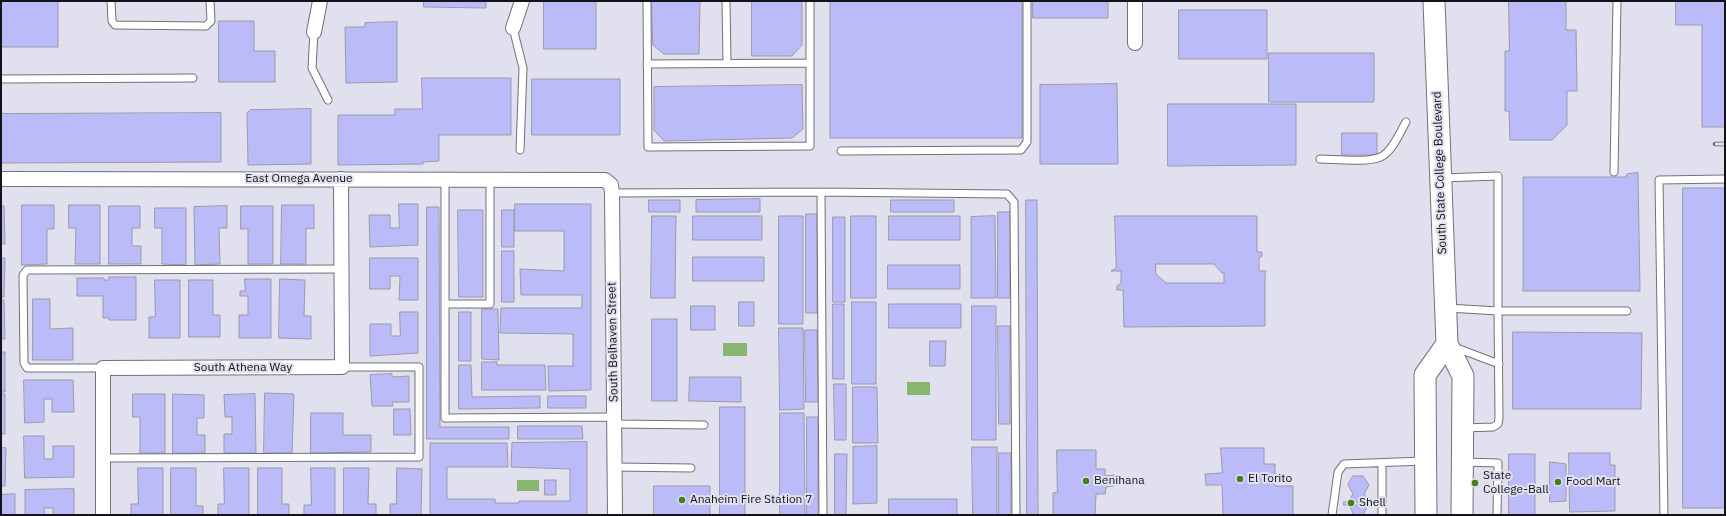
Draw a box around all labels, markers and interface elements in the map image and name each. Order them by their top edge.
street label: South State College Boulevard [1430,91,1450,255]
street label: East Omega Avenue [245,172,353,186]
street label: South Belhaven Street [605,282,621,402]
street label: South Athena Way [194,361,292,375]
place label: State College-Ball [1483,469,1549,497]
place label: El Torito [1248,472,1292,486]
place label: Benihana [1094,474,1145,488]
marker: El Torito [1235,474,1245,484]
place label: Food Mart [1566,475,1620,489]
marker: Benihana [1081,476,1091,486]
marker: Food Mart [1553,477,1563,487]
marker: State College-Ball [1470,478,1480,488]
place label: Anaheim Fire Station 7 [690,493,812,507]
marker: Anaheim Fire Station 7 [677,495,687,505]
place label: Shell [1359,496,1386,510]
marker: Shell [1346,498,1356,508]

